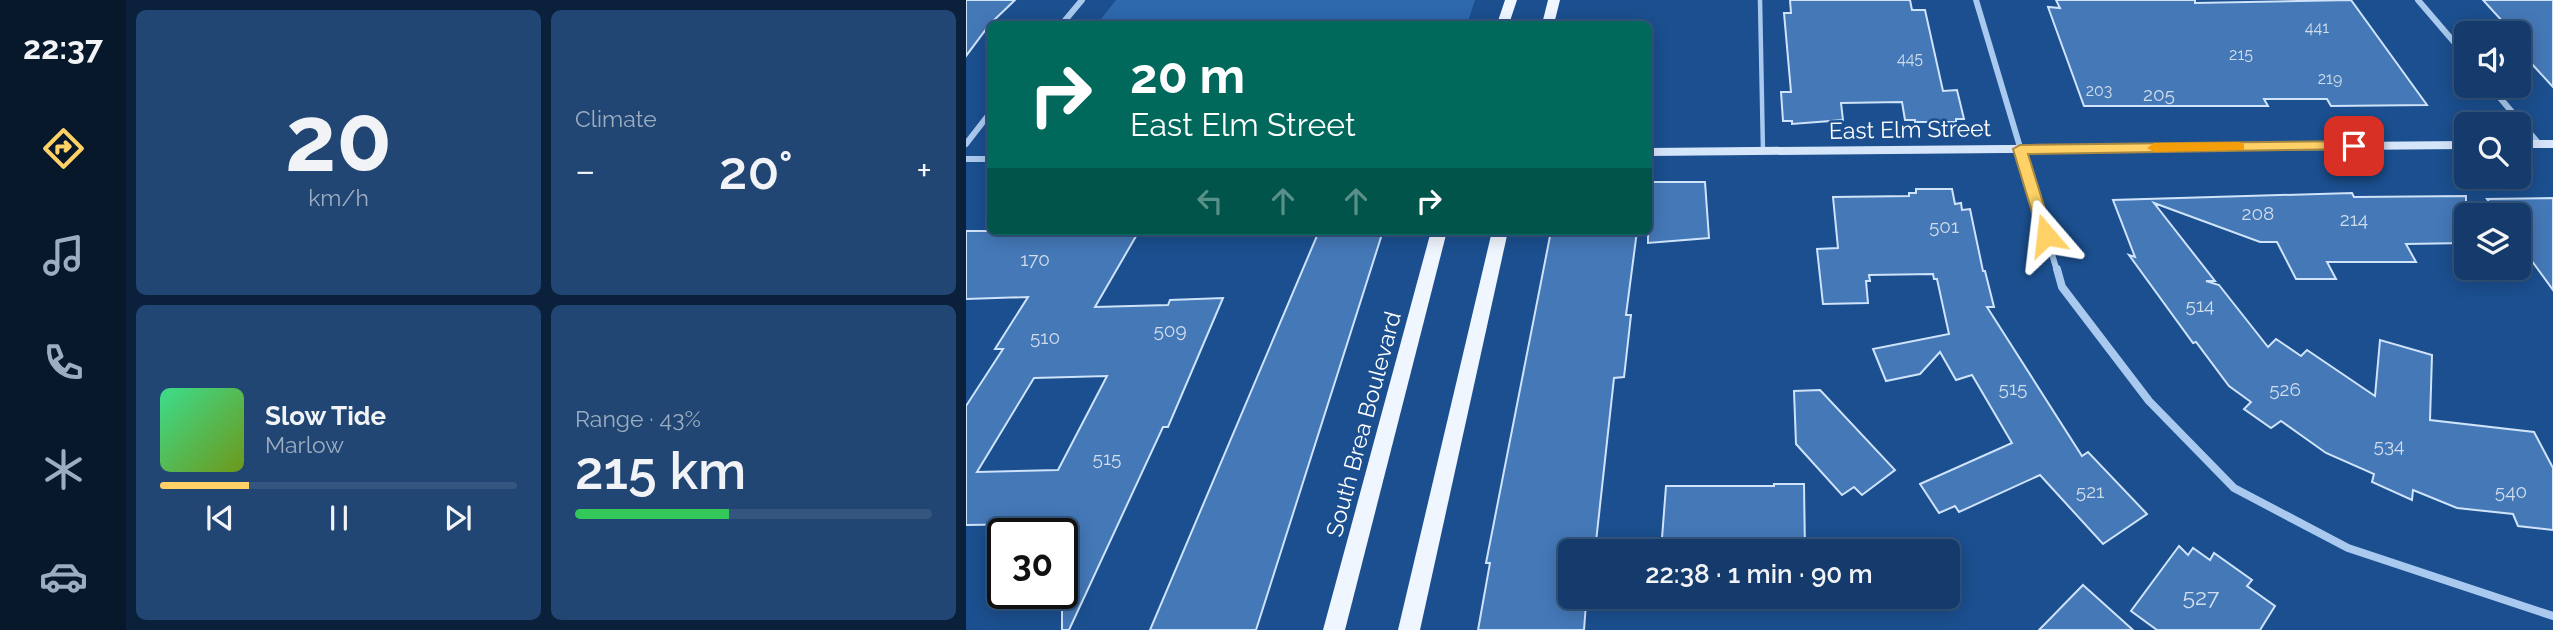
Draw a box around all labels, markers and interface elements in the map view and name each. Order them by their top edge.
house number: 441 [2305,18,2329,37]
map controls [2454,21,2531,280]
button: sound [2454,21,2531,98]
text: 22:37 [23,29,103,66]
house number: 215 [2229,45,2253,64]
text: 20 m [1130,47,1245,104]
icon: right [1015,49,1106,140]
house number: 445 [1897,49,1923,68]
house number: 219 [2318,69,2342,88]
house number: 203 [2086,81,2112,100]
house number: 205 [2143,83,2175,105]
text: 20 [285,85,392,192]
text: Climate [575,105,657,132]
text: East Elm Street [1130,106,1356,143]
button: search [2454,112,2531,189]
street label: East Elm Street [1829,114,1992,144]
pin [2324,116,2384,176]
icon: directions [39,124,88,173]
icon: arrive [2335,127,2373,165]
text: 20° [719,140,793,201]
text: − [575,148,595,193]
text: + [916,148,932,193]
icon: left [1191,182,1229,220]
icon: ahead [1264,182,1302,220]
icon: ahead [1337,182,1375,220]
icon: right [1410,182,1448,220]
text: km/h [308,184,369,211]
position arrow [2009,198,2083,272]
house number: 208 [2242,202,2274,224]
button: layers [2454,203,2531,280]
house number: 214 [2340,208,2368,230]
house number: 501 [1929,215,1959,237]
icon: music [39,231,88,280]
house number: 170 [1020,248,1050,270]
house number: 514 [2186,294,2214,316]
street label: South Brea Boulevard [1320,309,1406,539]
house number: 509 [1153,319,1187,341]
house number: 510 [1030,326,1060,348]
icon: phone [39,338,88,387]
house number: 515 [1999,377,2027,399]
house number: 526 [2269,378,2301,400]
text: Slow Tide [265,401,386,431]
text: Range · 43% [575,405,701,432]
text: Marlow [265,431,344,458]
house number: 534 [2374,434,2404,456]
text: 215 km [575,440,746,501]
icon: climate [39,445,88,494]
house number: 515 [1093,447,1121,469]
house number: 521 [2076,480,2104,502]
house number: 540 [2495,480,2527,502]
icon: previous [201,499,239,537]
icon: pause [320,499,358,537]
icon: next [439,499,477,537]
speed limit sign: 30 [987,518,1078,609]
icon: car [39,552,88,601]
text: 22:38 · 1 min · 90 m [1645,559,1873,589]
house number: 527 [2183,583,2220,610]

